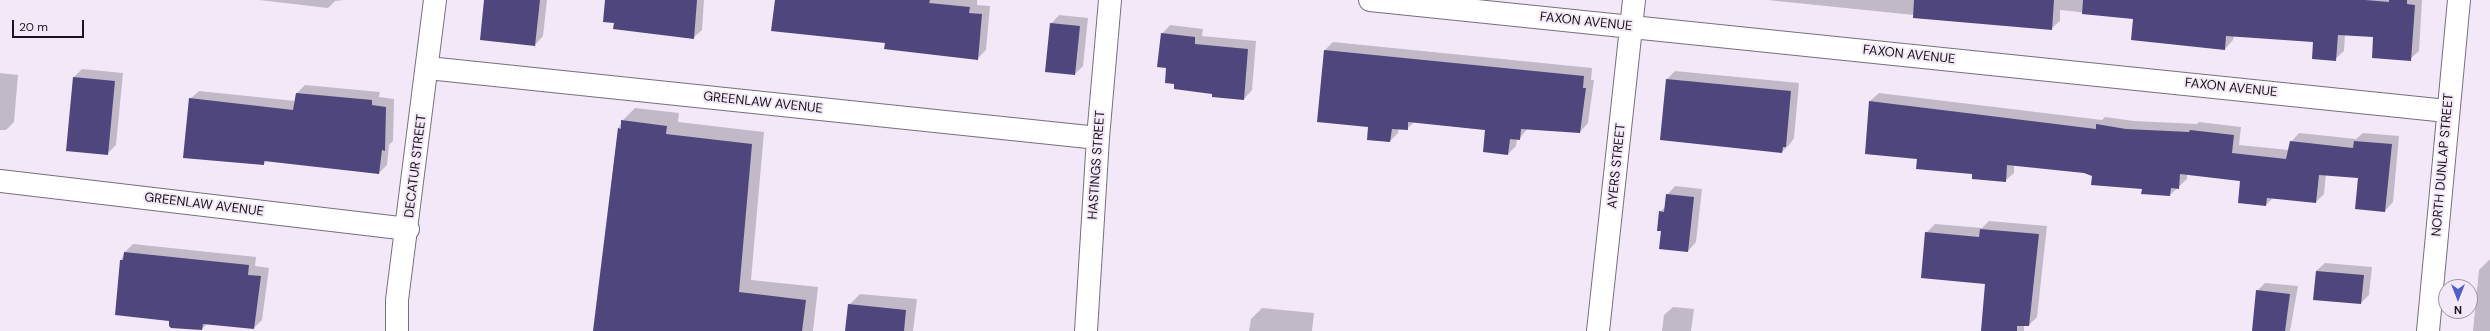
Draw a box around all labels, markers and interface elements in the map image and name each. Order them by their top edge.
street label: FAXON AVENUE [1539,9,1633,35]
scale bar [14,12,86,38]
text: 20 m [19,19,48,35]
street label: FAXON AVENUE [1862,42,1956,68]
street label: FAXON AVENUE [2184,75,2278,101]
street label: GREENLAW AVENUE [702,89,824,117]
street label: NORTH DUNLAP STREET [2429,93,2457,237]
street label: HASTINGS STREET [1085,110,1109,220]
street label: DECATUR STREET [402,113,430,219]
street label: AYERS STREET [1605,123,1629,209]
street label: GREENLAW AVENUE [143,190,265,220]
north arrow [2438,279,2478,319]
text: N [2454,303,2462,317]

